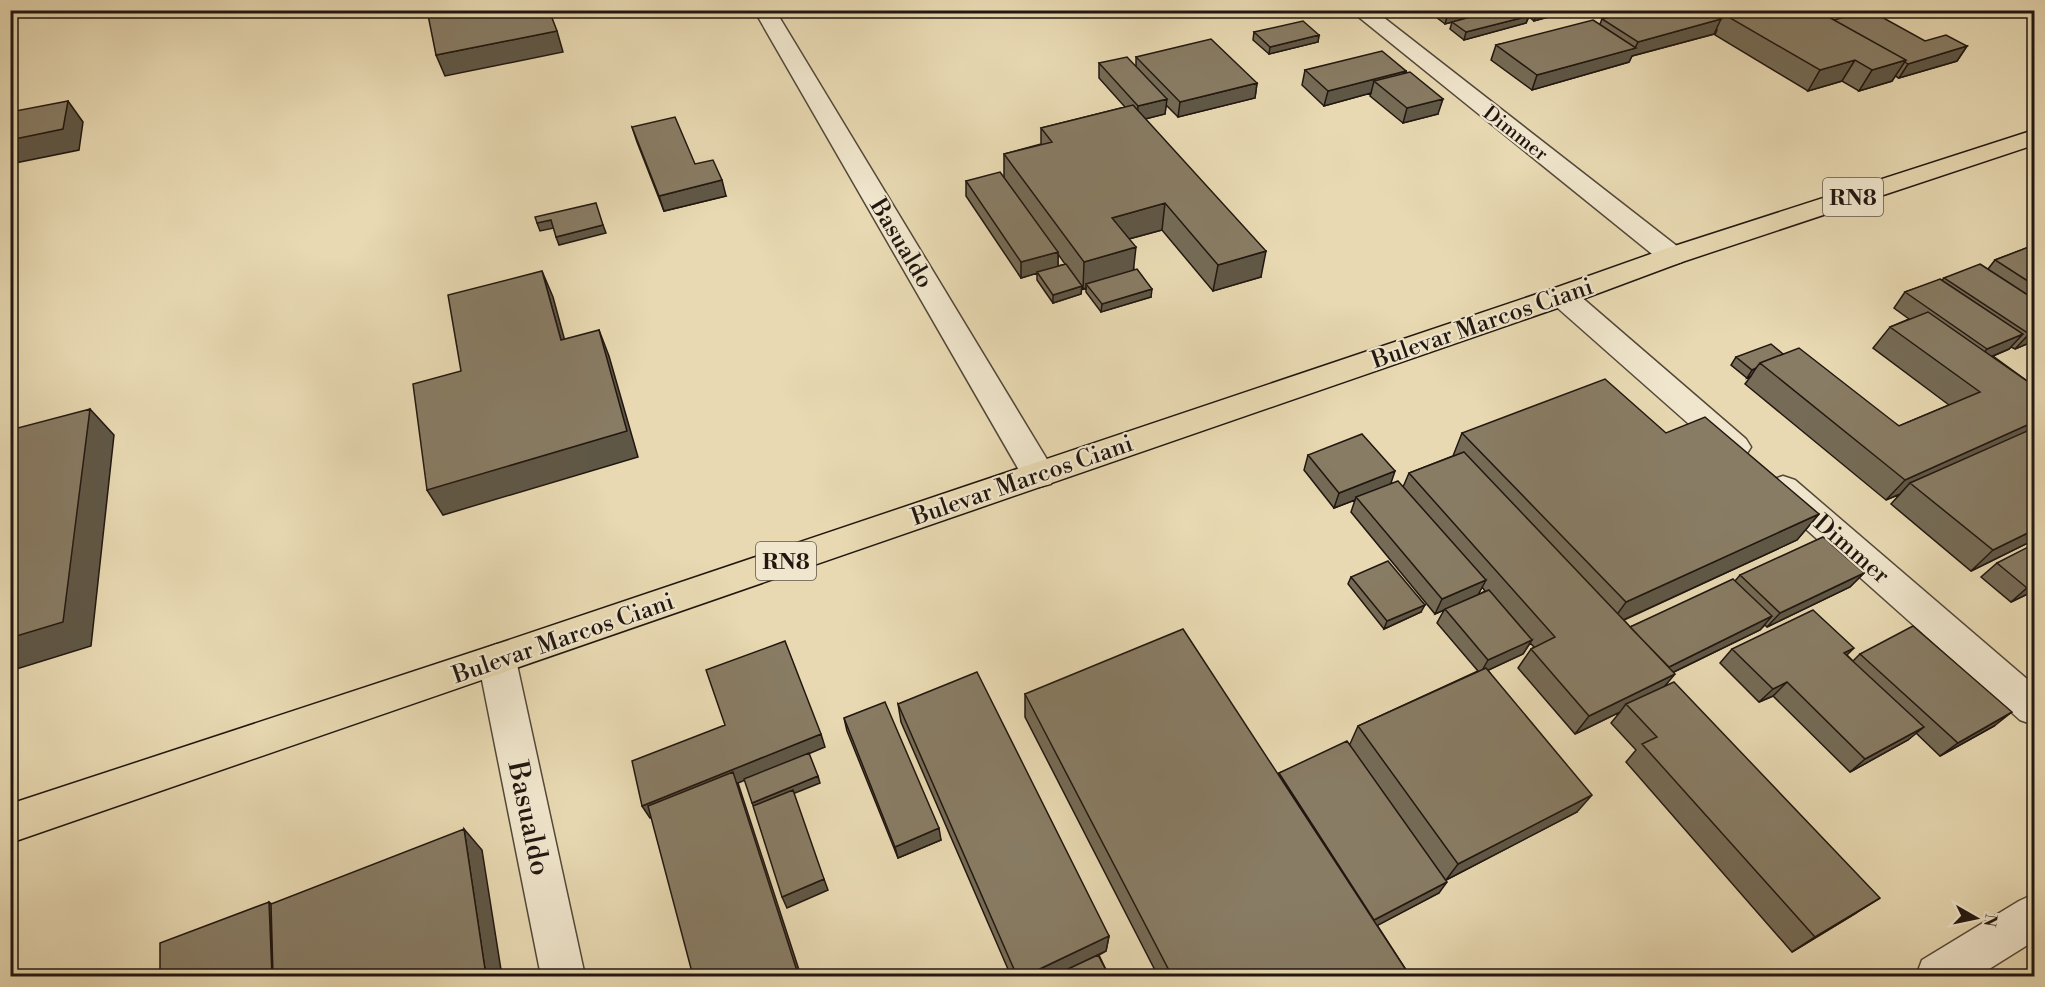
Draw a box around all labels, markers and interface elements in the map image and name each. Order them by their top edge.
street label: Dimmer [1477,101,1553,168]
road number: RN8 [1823,178,1883,216]
street label: Basualdo [862,192,940,294]
street label: Bulevar Marcos Ciani [1367,272,1597,376]
street label: Bulevar Marcos Ciani [907,429,1137,533]
street label: Dimmer [1807,509,1896,591]
road number: RN8 [756,542,816,580]
street label: Bulevar Marcos Ciani [448,587,678,691]
street label: Basualdo [499,757,558,879]
north arrow [1946,888,2006,948]
text: N [1979,912,2001,928]

